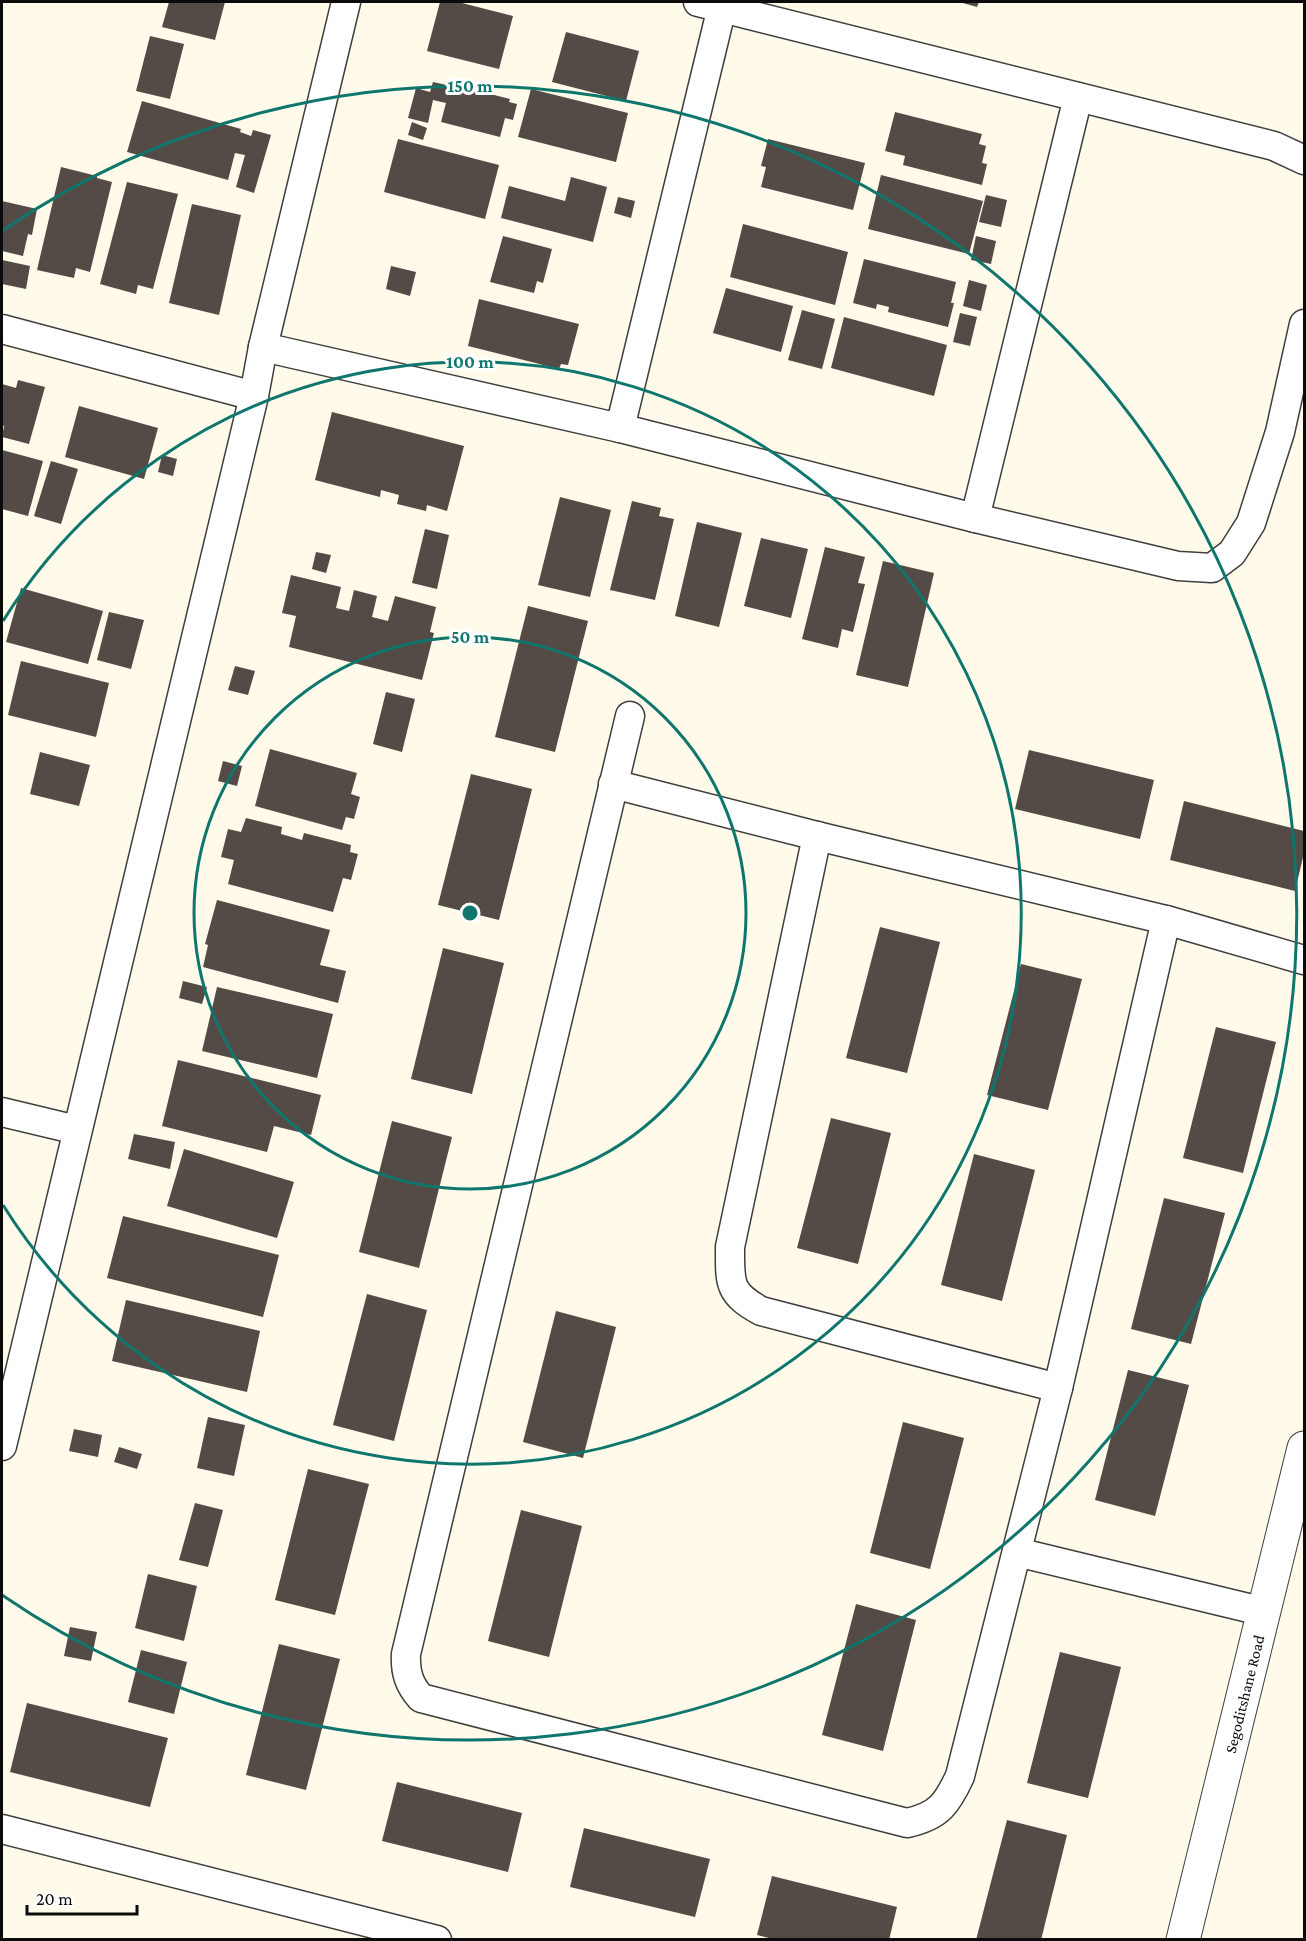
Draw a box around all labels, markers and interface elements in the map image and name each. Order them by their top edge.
text: 150 m [447,76,493,96]
text: 100 m [446,352,494,372]
text: 50 m [451,627,490,647]
centre of rings [460,903,480,923]
street label: Segoditshane Road [1222,1633,1269,1755]
scale bar [27,1878,136,1916]
text: 20 m [36,1889,73,1909]

